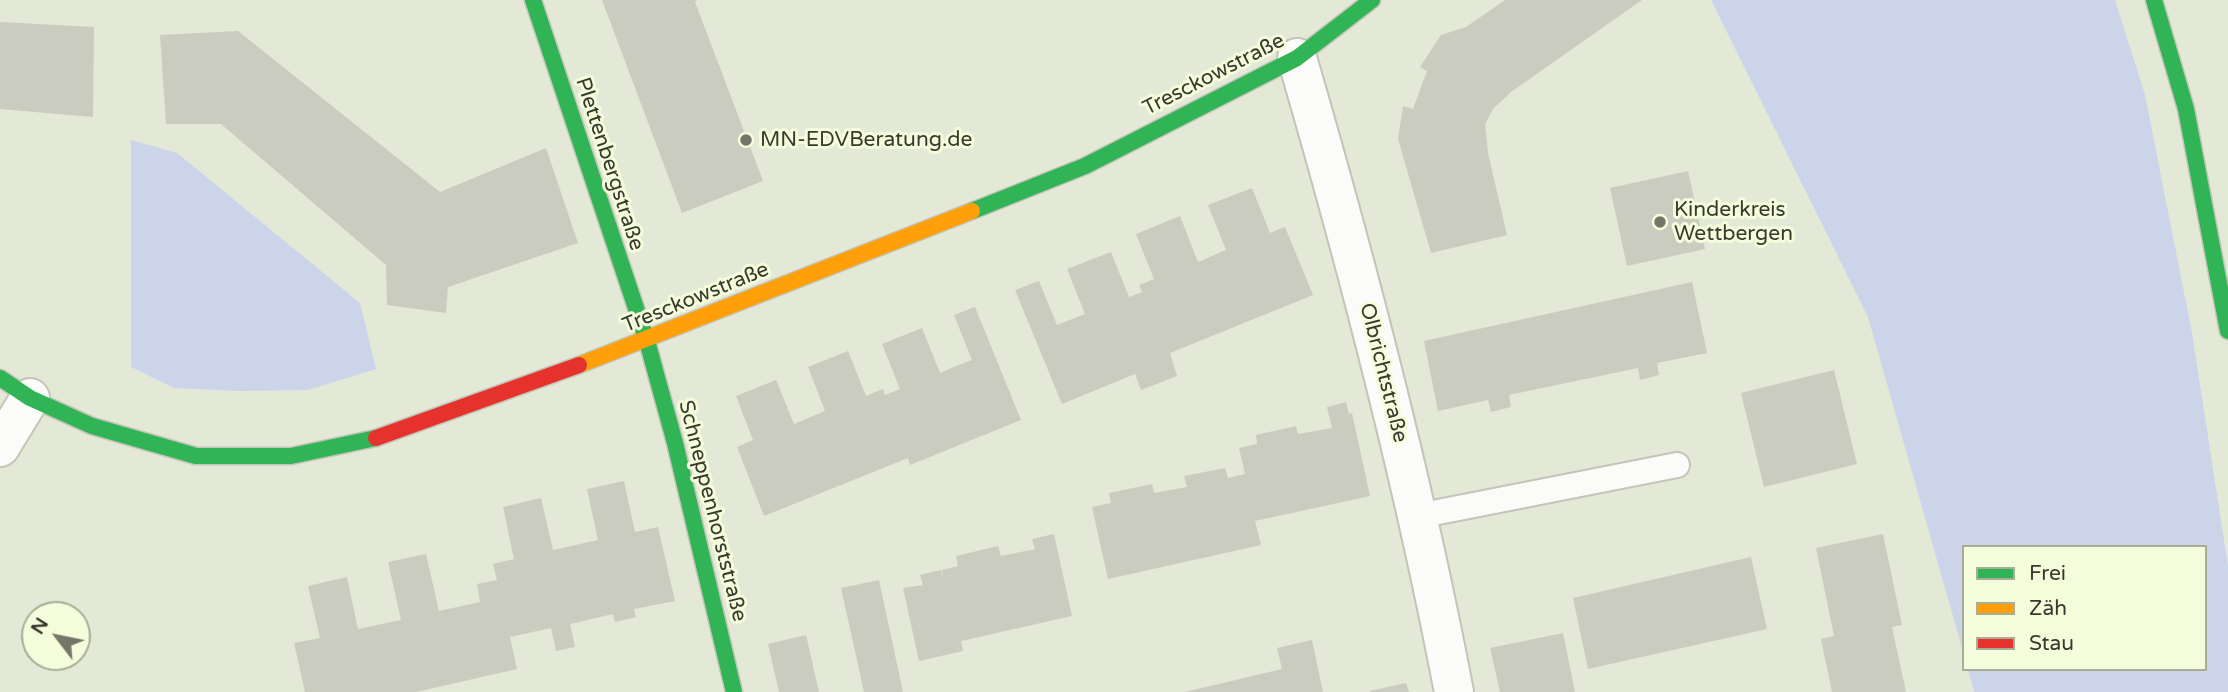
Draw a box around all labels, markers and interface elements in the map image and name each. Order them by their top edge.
street label: Tresckowstraße [1139,28,1289,122]
street label: Plettenbergstraße [569,74,649,254]
place label: MN-EDVBeratung.de [760,127,972,153]
marker: MN-EDVBeratung.de [738,132,754,148]
place label: Kinderkreis Wettbergen [1674,197,1793,247]
marker: Kinderkreis Wettbergen [1652,214,1668,230]
street label: Tresckowstraße [619,257,773,339]
street label: Olbrichtstraße [1353,301,1413,445]
street label: Schneppenhorststraße [672,398,752,624]
legend [1962,545,2207,671]
text: Frei [2029,561,2066,586]
text: Zäh [2029,596,2067,621]
north arrow [21,601,91,671]
text: N [27,614,53,638]
text: Stau [2029,631,2074,656]

